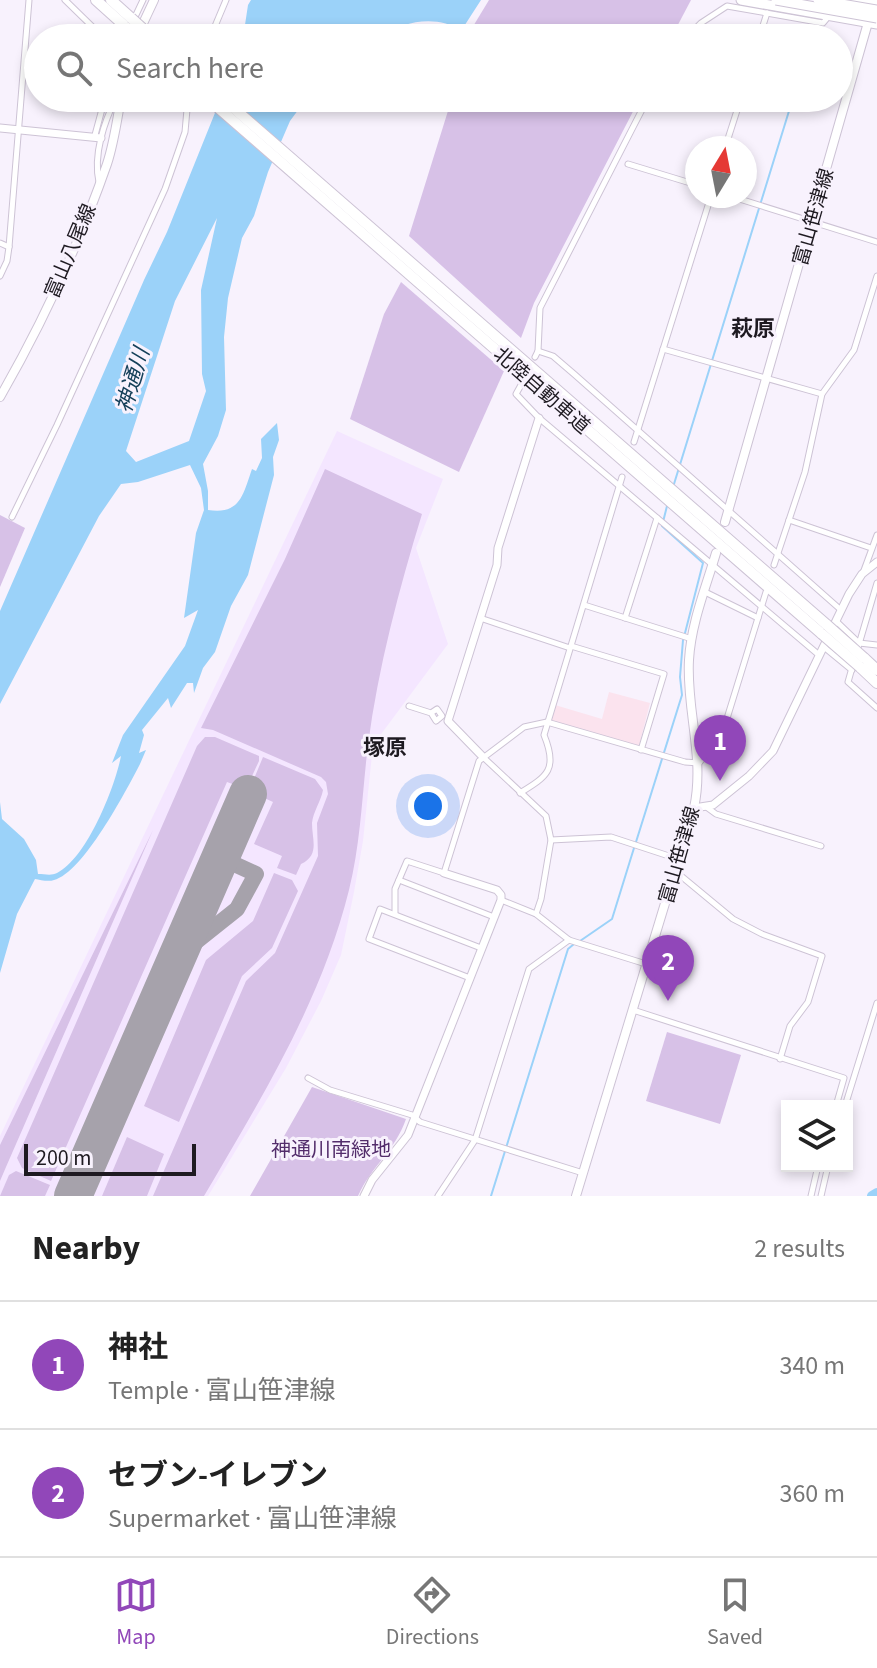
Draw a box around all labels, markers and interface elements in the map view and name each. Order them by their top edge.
search box [24,24,853,112]
icon: search [52,46,96,90]
text: Search here [116,47,264,90]
north arrow [685,136,757,208]
street label: 富山笹津線 [787,165,841,269]
street label: 富山八尾線 [38,200,103,303]
district label: 萩原 [731,313,775,345]
street label: 北陸自動車道 [487,341,596,441]
water label: 神通川 [108,342,158,417]
pin: 1 [694,715,746,781]
district label: 塚原 [363,732,407,764]
your location [408,786,448,826]
street label: 富山笹津線 [653,803,707,907]
pin: 2 [642,935,694,1001]
map controls [781,1100,853,1172]
button: layers [781,1100,853,1172]
park label: 神通川南緑地 [271,1136,391,1164]
scale bar [24,1140,196,1176]
text: 200 m [36,1142,91,1174]
text: Nearby [32,1224,140,1273]
text: 2 results [754,1230,845,1267]
text: 神社 [108,1326,168,1369]
text: 1 [51,1347,65,1384]
text: 340 m [779,1347,845,1384]
text: Temple · 富山笹津線 [108,1372,336,1409]
text: セブン-イレブン [108,1454,328,1497]
text: 2 [51,1475,65,1512]
text: 360 m [779,1475,845,1512]
text: Supermarket · 富山笹津線 [108,1500,397,1537]
tab: Map [114,1573,158,1653]
tab: Directions [386,1573,479,1653]
tab: Saved [707,1573,763,1653]

